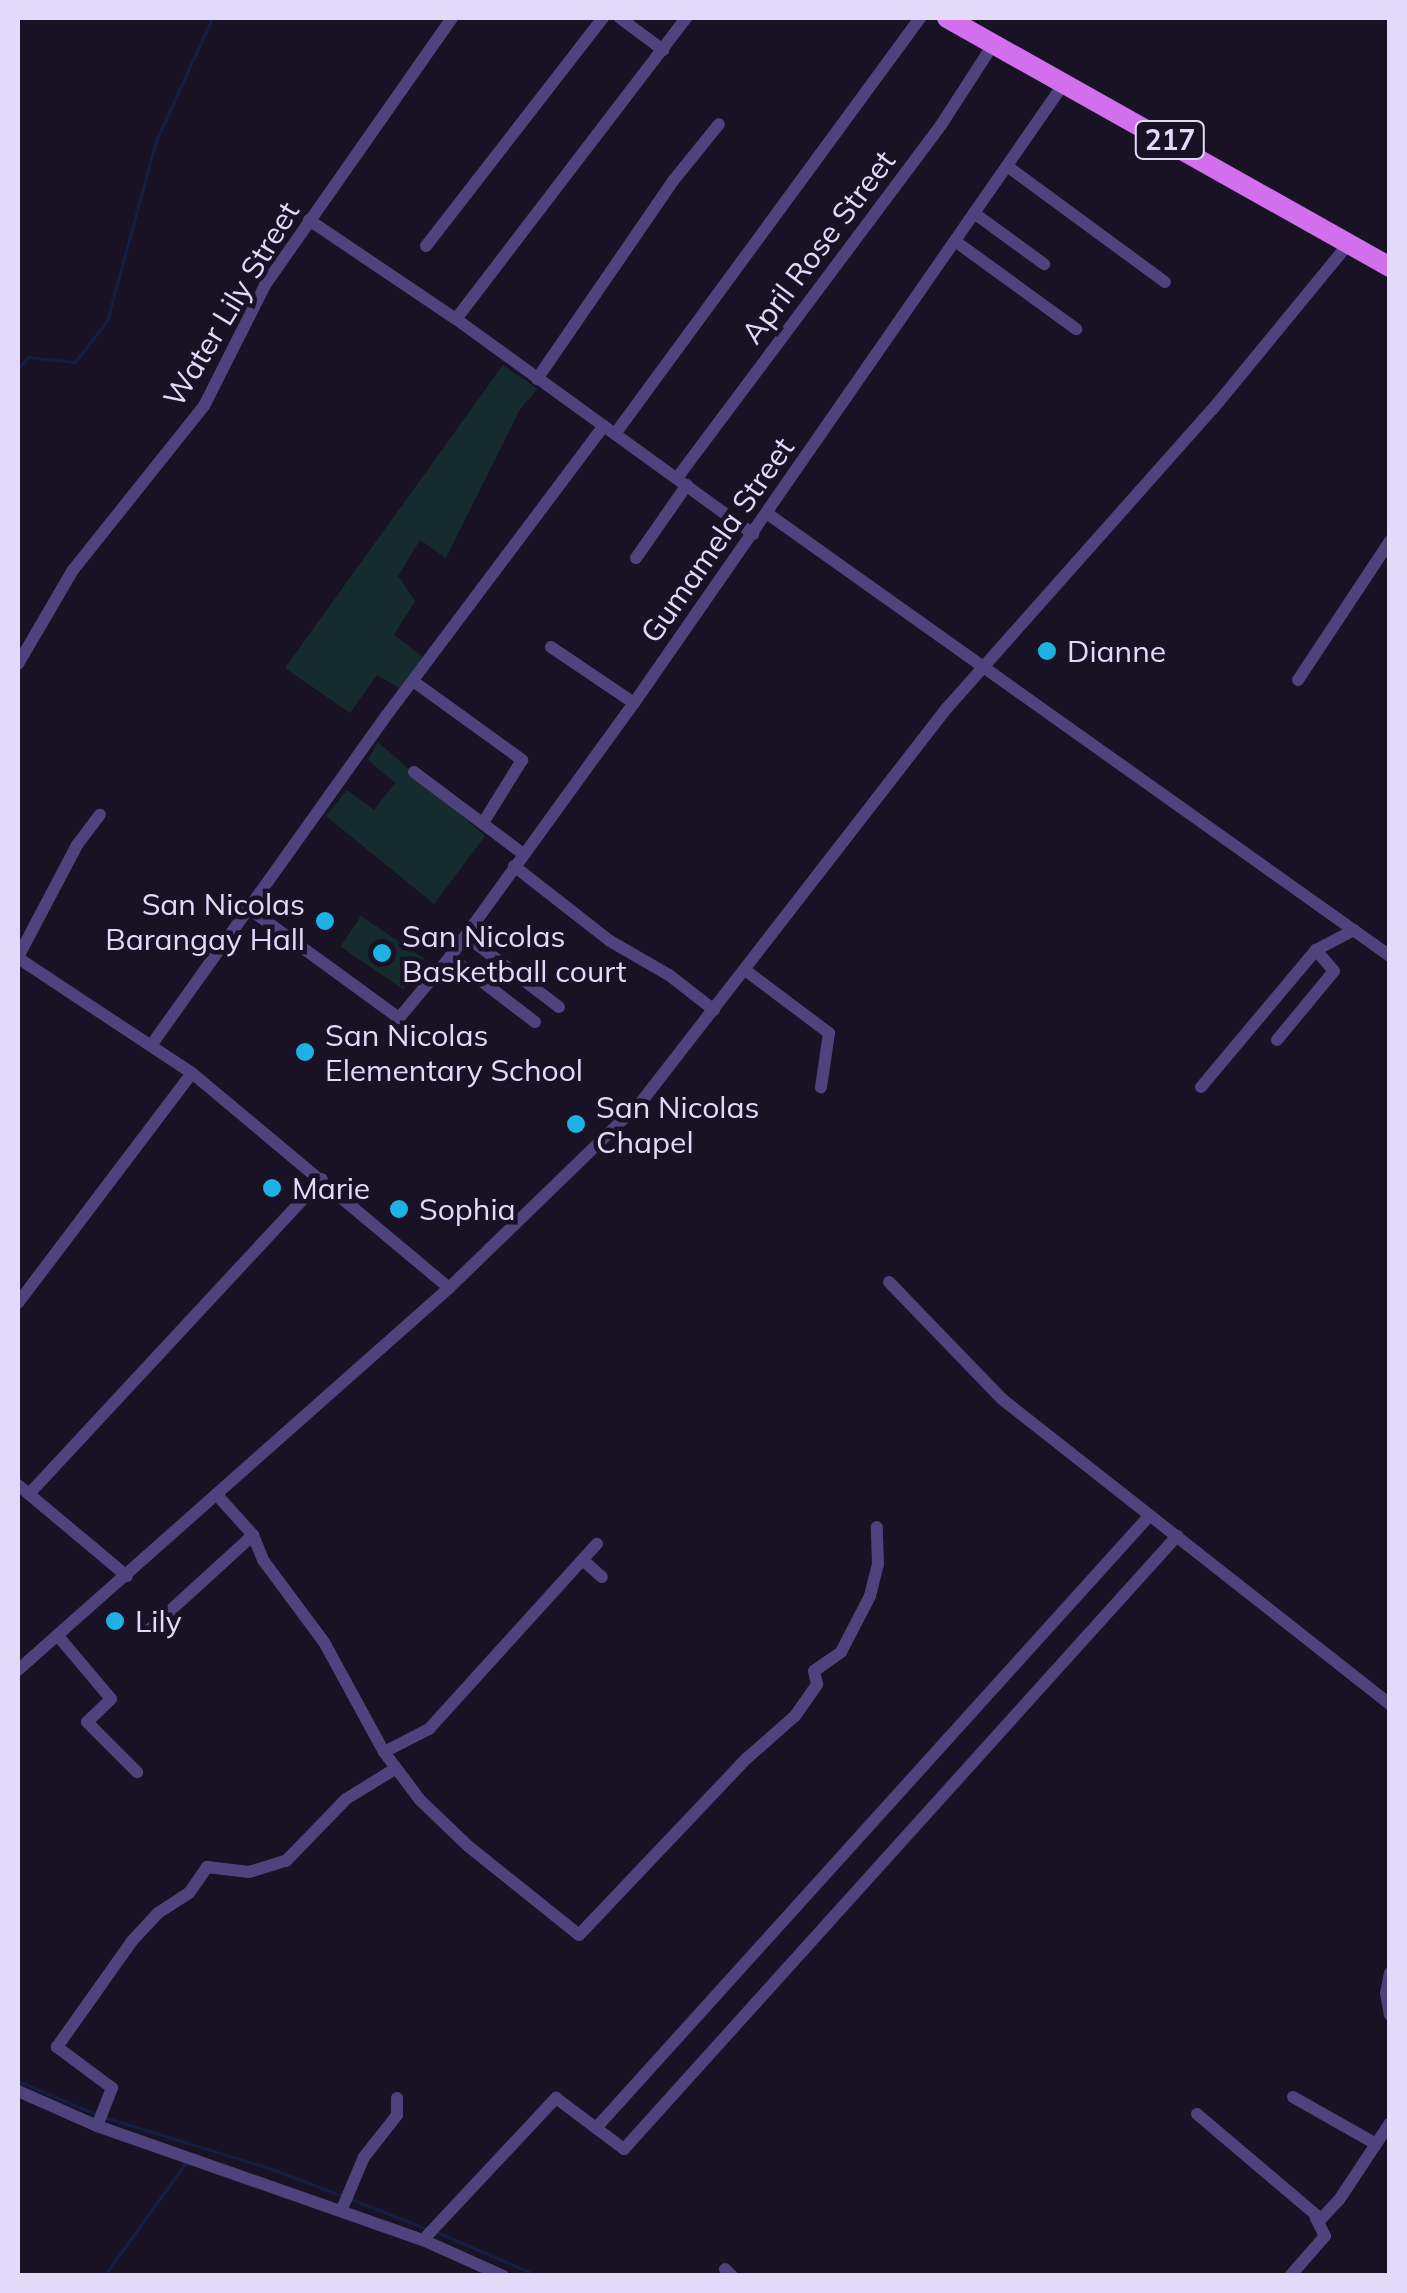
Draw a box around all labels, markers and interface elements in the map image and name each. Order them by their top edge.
road number: 217 [1132,117,1208,163]
street label: April Rose Street [734,143,902,351]
street label: Water Lily Street [156,195,306,413]
street label: Gumamela Street [633,430,801,650]
place label: Dianne [1067,633,1166,669]
marker: Dianne [1036,640,1058,662]
place label: San Nicolas Barangay Hall [105,886,305,956]
marker: San Nicolas Barangay Hall [314,910,336,932]
place label: San Nicolas Basketball court [402,918,626,988]
marker: San Nicolas Basketball court [371,942,393,964]
place label: San Nicolas Elementary School [325,1017,583,1088]
marker: San Nicolas Elementary School [294,1041,316,1063]
place label: San Nicolas Chapel [596,1089,759,1160]
marker: San Nicolas Chapel [565,1113,587,1135]
place label: Marie [292,1170,370,1206]
marker: Marie [261,1177,283,1199]
place label: Sophia [419,1191,516,1227]
marker: Sophia [388,1198,410,1220]
place label: Lily [135,1603,182,1639]
marker: Lily [104,1610,126,1632]

